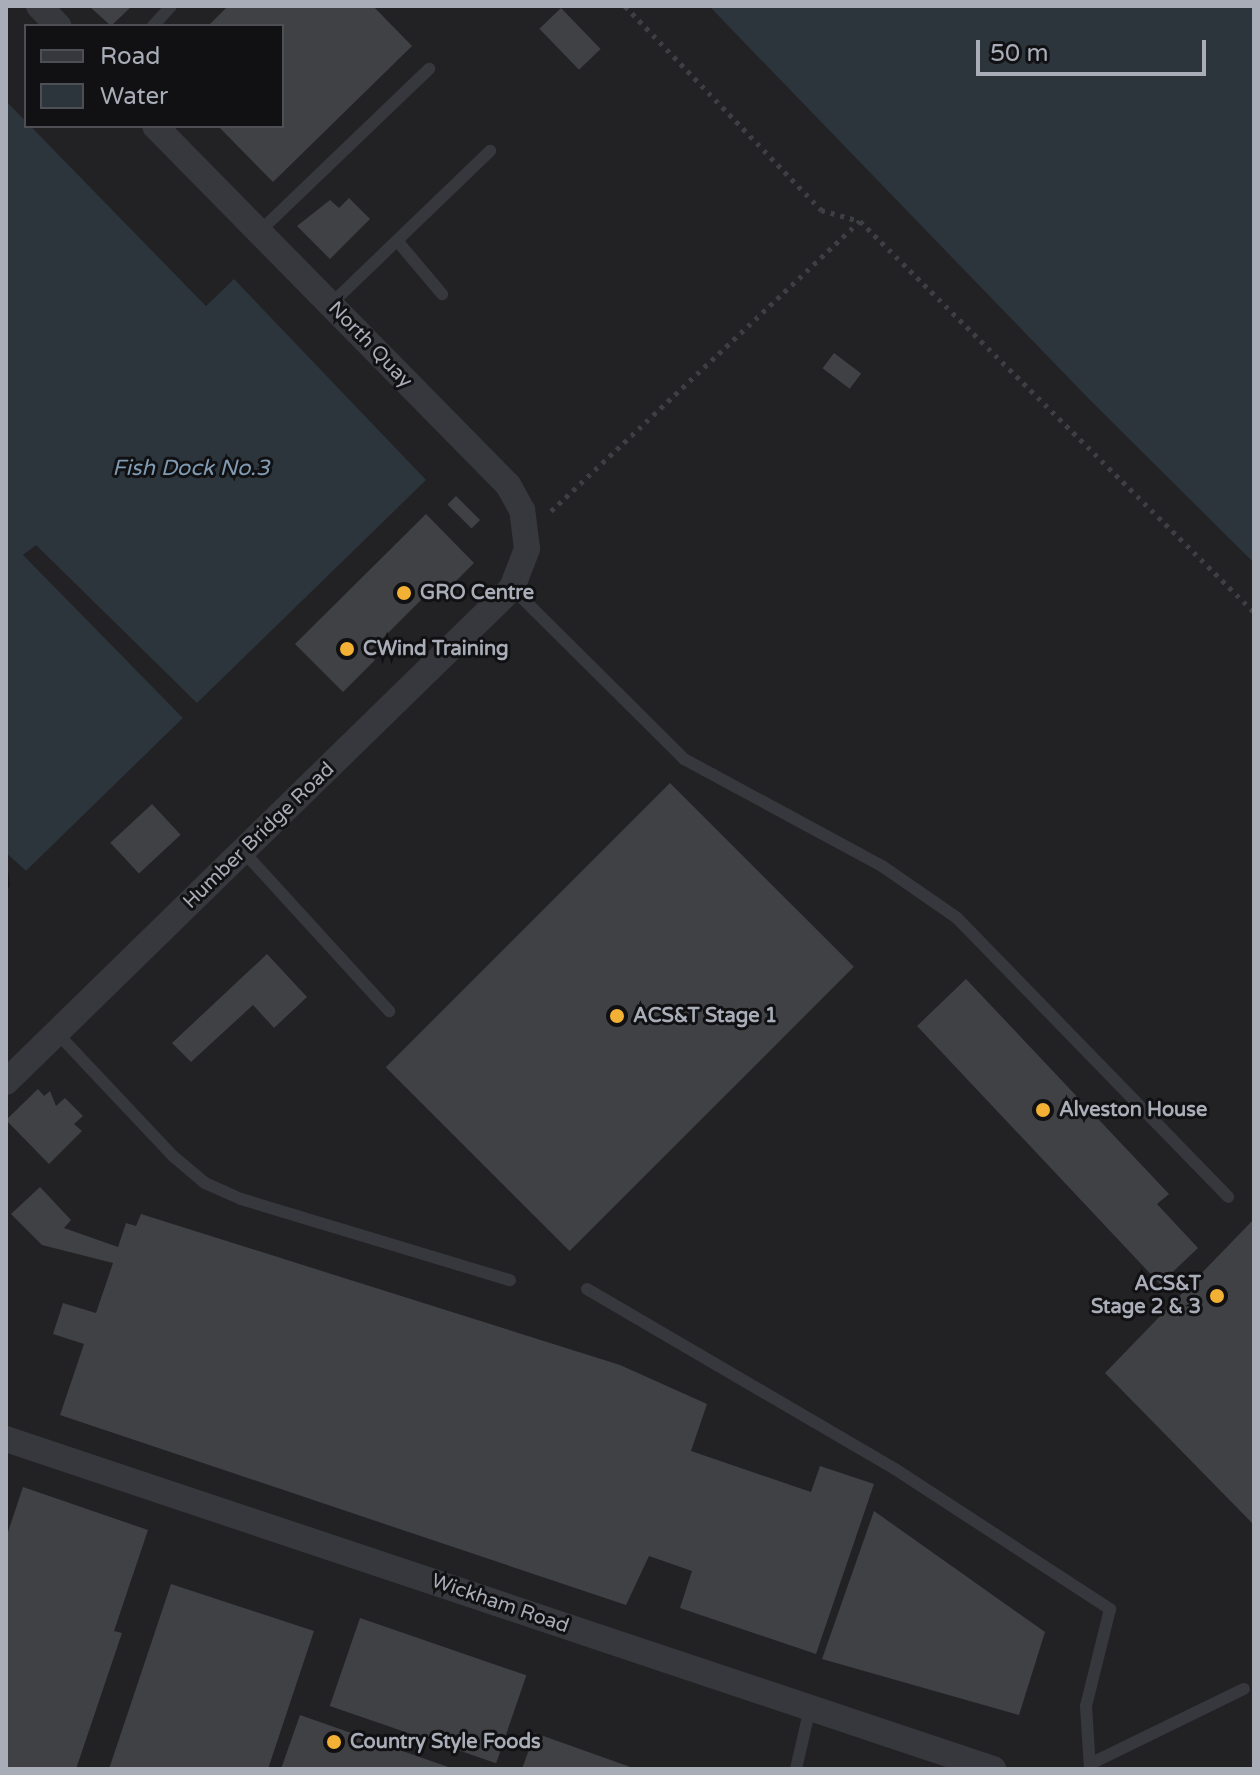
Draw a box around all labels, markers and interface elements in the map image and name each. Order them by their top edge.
legend [24,24,284,128]
scale bar [980,24,1210,74]
text: 50 m [990,39,1048,68]
text: Road [100,42,160,71]
text: Water [100,82,168,111]
street label: North Quay [323,297,417,393]
water label: Fish Dock No.3 [112,456,270,482]
place label: GRO Centre [420,581,534,605]
marker: GRO Centre [395,584,413,602]
place label: CWind Training [363,637,509,661]
marker: CWind Training [338,640,356,658]
street label: Humber Bridge Road [179,758,339,914]
place label: ACS&T Stage 1 [633,1004,777,1028]
marker: ACS&T Stage 1 [608,1007,626,1025]
place label: Alveston House [1059,1098,1207,1122]
marker: Alveston House [1034,1101,1052,1119]
place label: ACS&T Stage 2 & 3 [1091,1272,1201,1319]
marker: ACS&T Stage 2 & 3 [1208,1287,1226,1305]
street label: Wickham Road [428,1569,572,1639]
place label: Country Style Foods [350,1730,541,1754]
marker: Country Style Foods [325,1733,343,1751]

